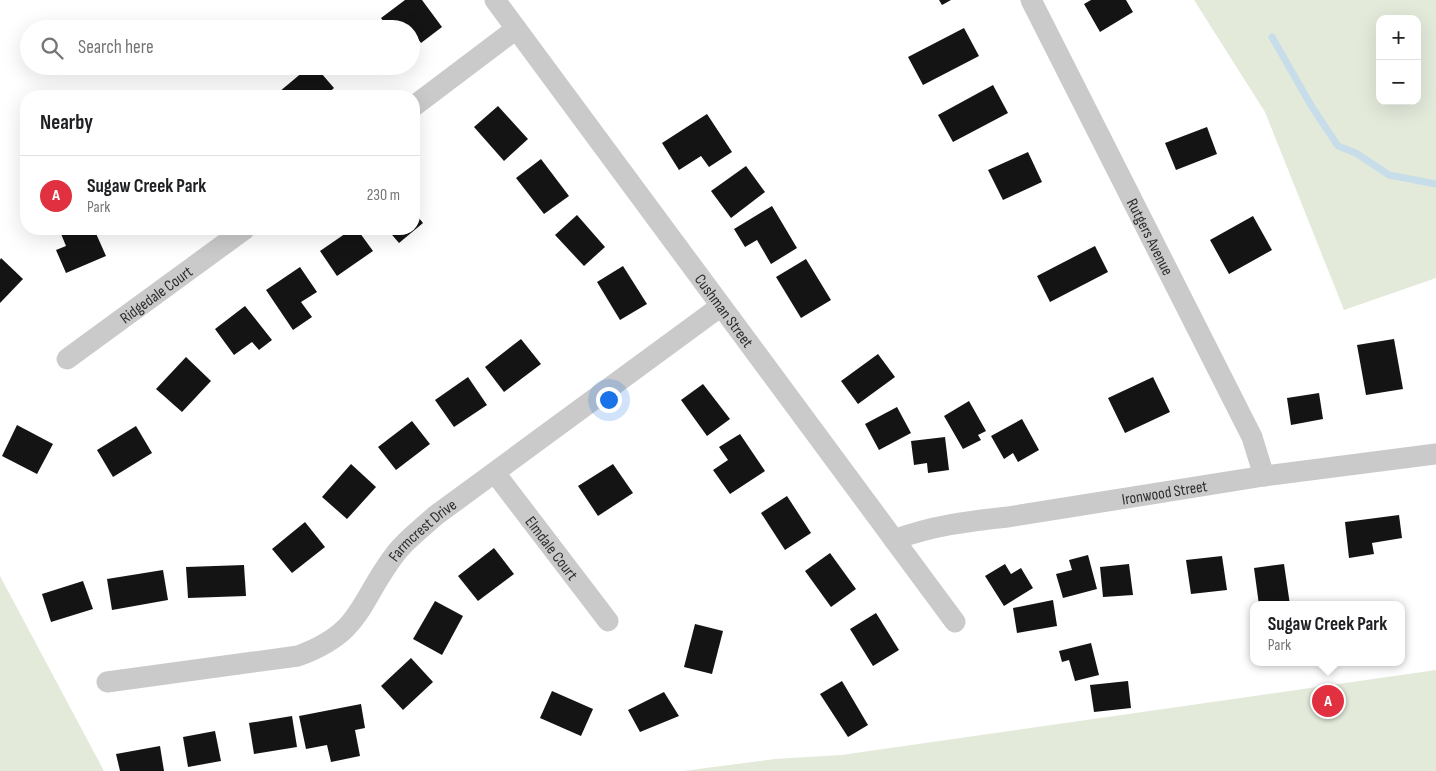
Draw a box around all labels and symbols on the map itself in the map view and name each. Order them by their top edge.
street label: Rutgers Avenue [1122,196,1177,279]
street label: Ridgedale Court [117,262,197,328]
street label: Cushman Street [690,271,757,352]
your location [596,387,622,413]
street label: Ironwood Street [1120,477,1209,510]
street label: Farmcrest Drive [385,496,461,566]
street label: Elmdale Court [520,513,581,584]
pin: A [1312,682,1344,720]

